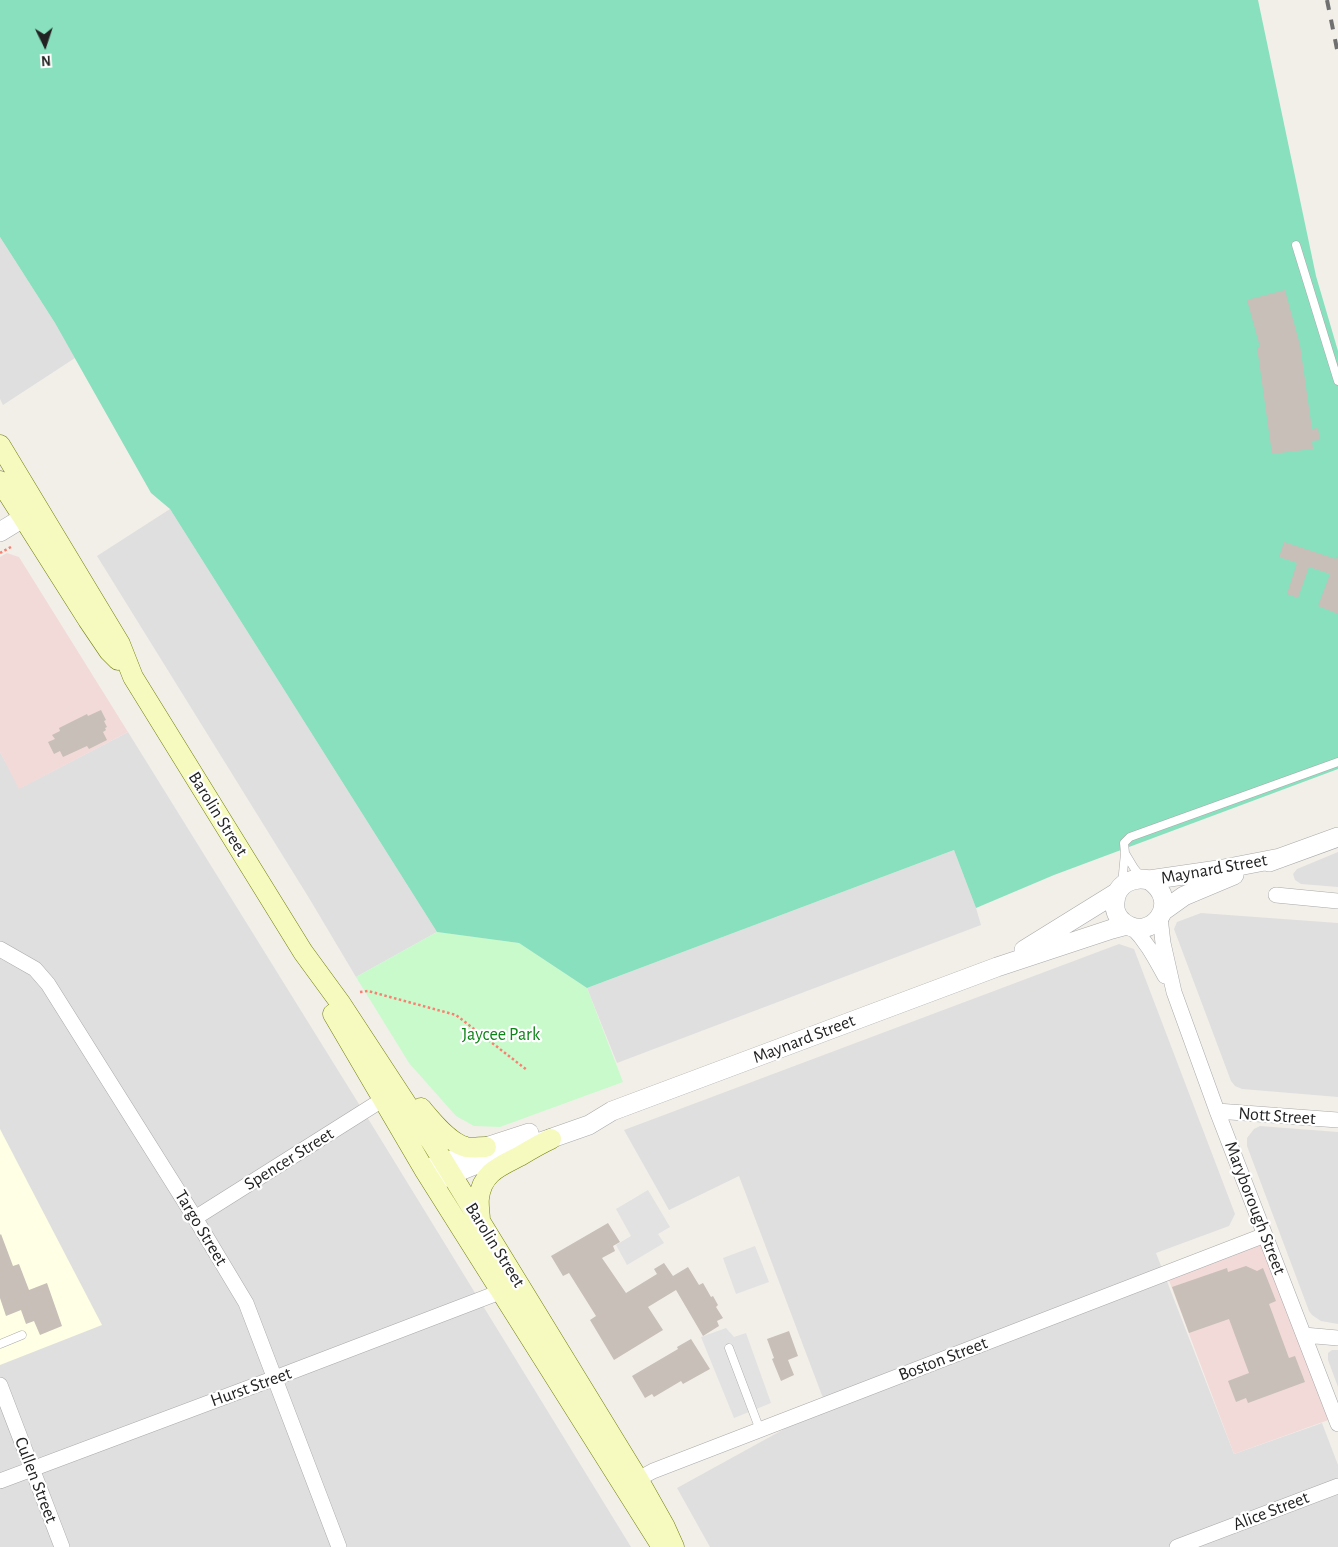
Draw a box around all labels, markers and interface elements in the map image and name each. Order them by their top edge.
north arrow [20,20,70,70]
text: N [41,53,51,67]
street label: Barolin Street [183,768,253,860]
street label: Maynard Street [1159,849,1269,889]
street label: Maynard Street [750,1010,858,1068]
park label: Jaycee Park [462,1024,540,1046]
street label: Nott Street [1238,1103,1316,1129]
street label: Spencer Street [240,1123,338,1195]
street label: Maryborough Street [1220,1138,1290,1278]
street label: Targo Street [170,1186,232,1270]
street label: Barolin Street [460,1199,530,1291]
street label: Boston Street [895,1332,991,1386]
street label: Hurst Street [208,1362,294,1412]
street label: Cullen Street [10,1434,62,1526]
street label: Alice Street [1230,1487,1312,1535]

